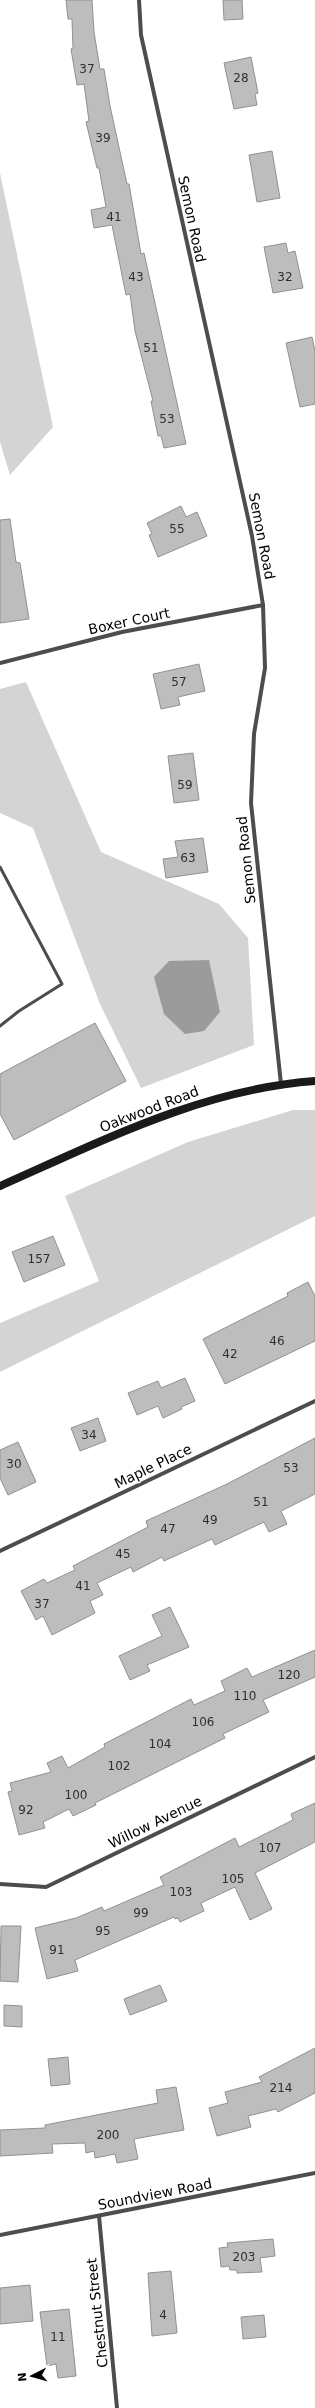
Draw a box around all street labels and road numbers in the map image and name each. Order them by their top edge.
street label: Semon Road [175,174,209,264]
street label: Semon Road [246,491,278,581]
street label: Boxer Court [87,604,172,637]
street label: Semon Road [233,815,259,905]
street label: Oakwood Road [97,1083,201,1135]
street label: Maple Place [112,1440,194,1492]
street label: Willow Avenue [106,1793,204,1851]
street label: Soundview Road [97,2175,213,2213]
street label: Chestnut Street [83,2257,111,2369]

